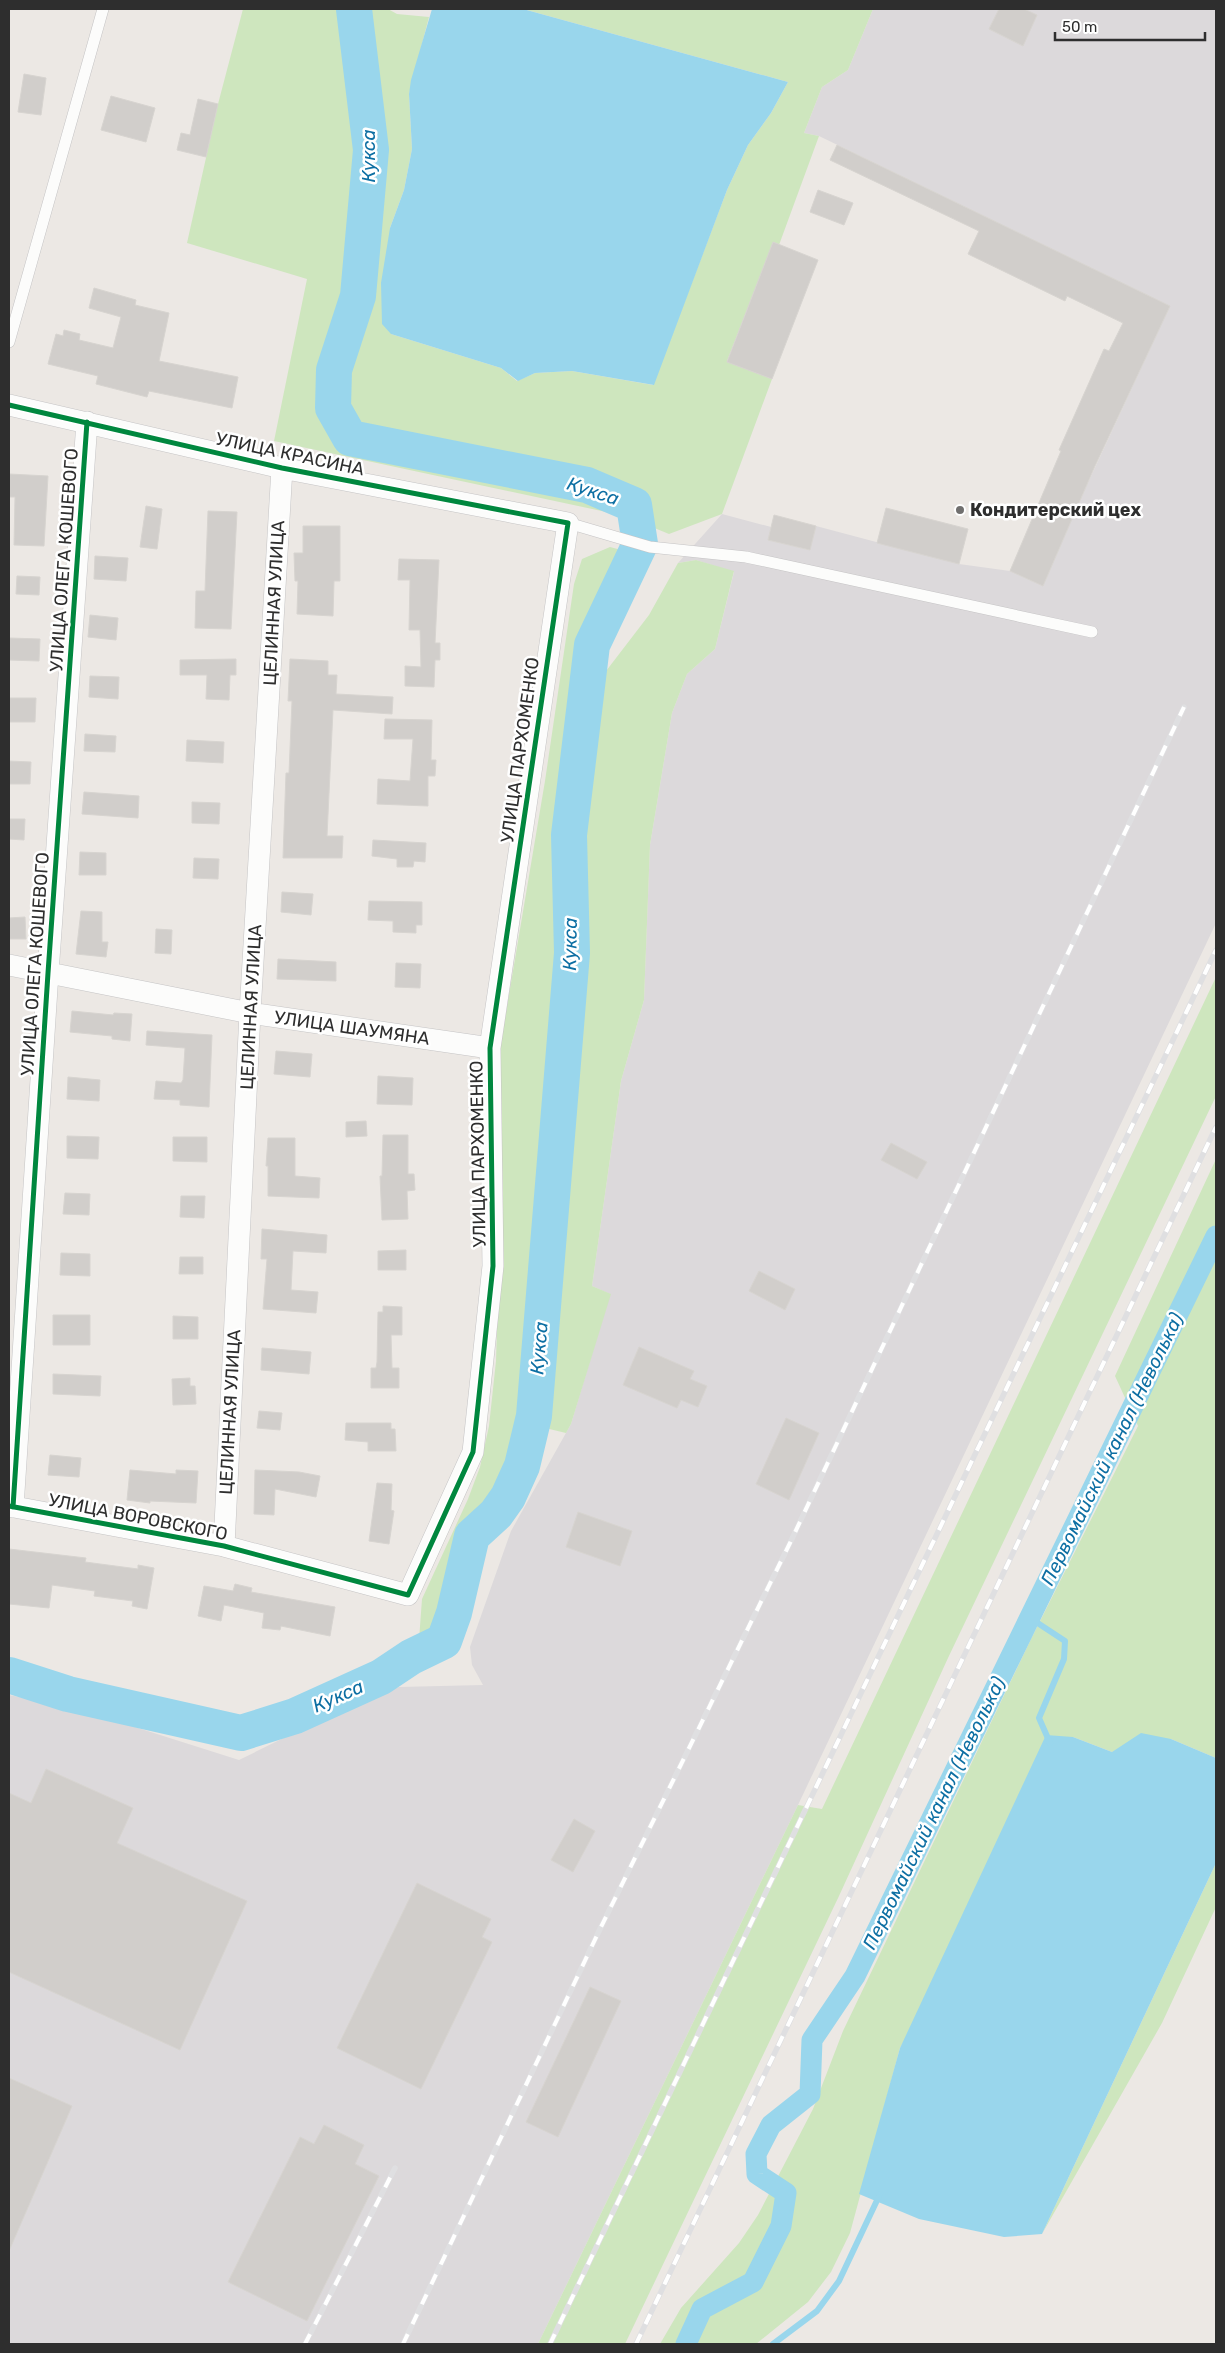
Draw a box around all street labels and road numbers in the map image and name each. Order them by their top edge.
street label: УЛИЦА КРАСИНА [214,428,366,480]
street label: УЛИЦА ОЛЕГА КОШЕВОГО [45,447,83,673]
street label: ЦЕЛИННАЯ УЛИЦА [259,520,289,686]
street label: УЛИЦА ПАРХОМЕНКО [496,656,544,844]
street label: УЛИЦА ОЛЕГА КОШЕВОГО [16,851,54,1077]
street label: ЦЕЛИННАЯ УЛИЦА [236,924,266,1090]
street label: УЛИЦА ШАУМЯНА [273,1006,431,1050]
street label: УЛИЦА ПАРХОМЕНКО [465,1060,491,1248]
street label: ЦЕЛИННАЯ УЛИЦА [215,1329,245,1495]
street label: УЛИЦА ВОРОВСКОГО [46,1489,230,1545]

